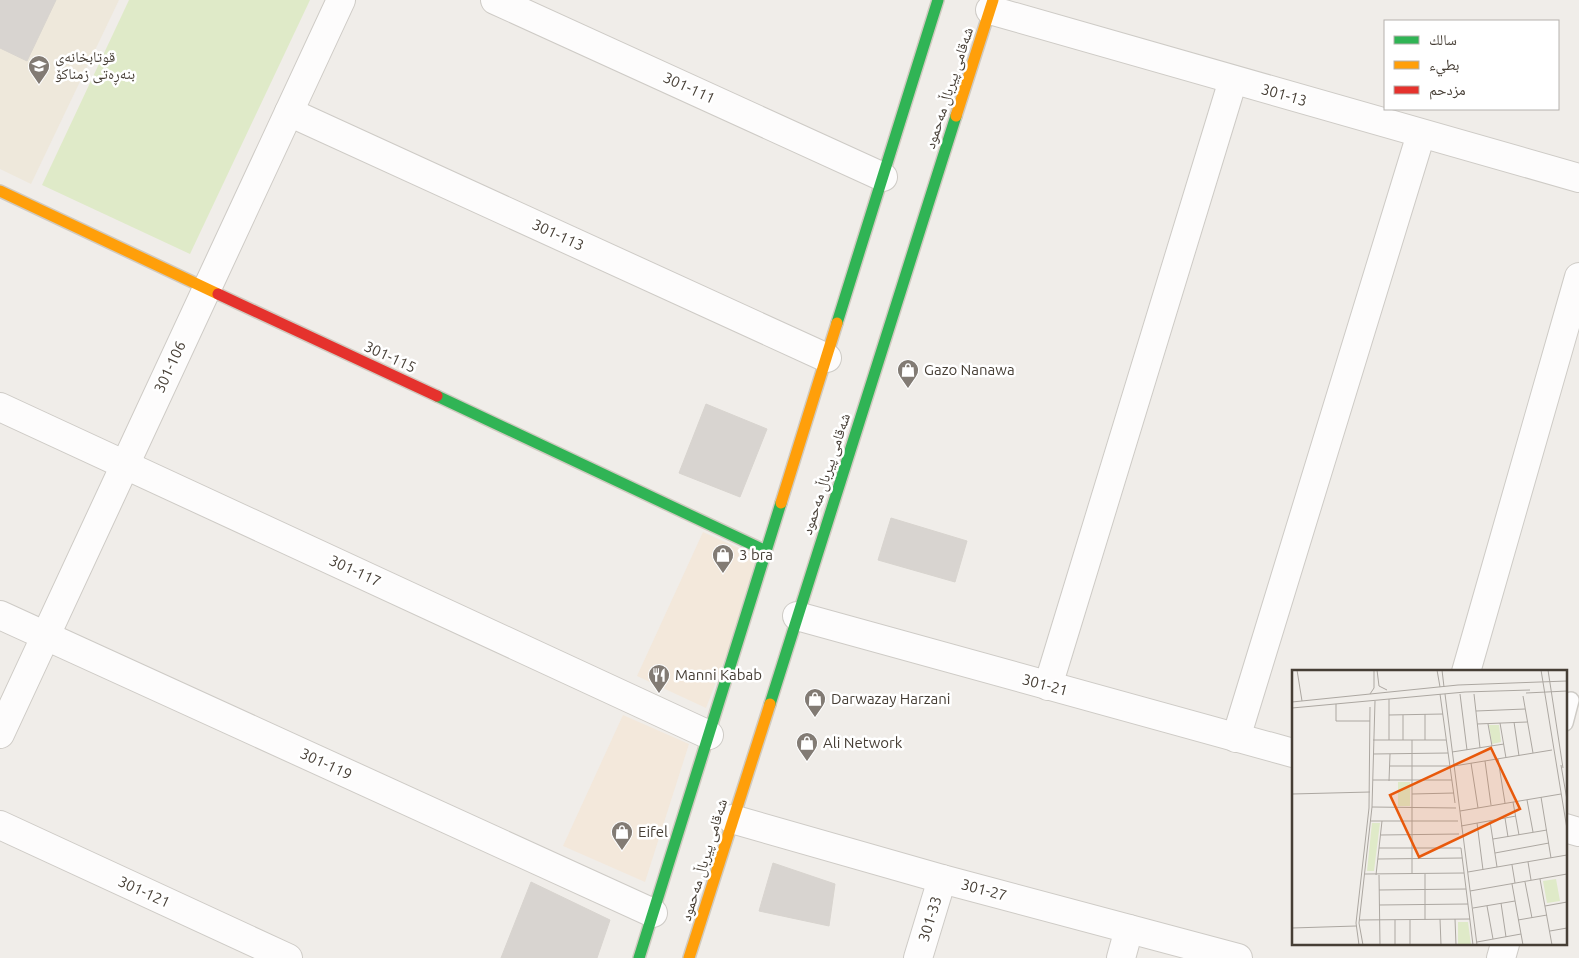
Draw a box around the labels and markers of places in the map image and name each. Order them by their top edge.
place label: قوتابخانەی بنەڕەتی زمناکۆ [55,48,135,86]
school or university icon: قوتابخانەی بنەڕەتی زمناکۆ [27,54,51,85]
shop icon: Gazo Nanawa [896,358,920,389]
place label: Gazo Nanawa [924,361,1015,378]
shop icon: 3 bra [711,543,735,574]
place label: 3 bra [739,546,773,563]
restaurant icon: Manni Kabab [647,663,671,694]
place label: Manni Kabab [675,666,762,683]
shop icon: Darwazay Harzani [803,687,827,718]
place label: Darwazay Harzani [831,690,951,707]
shop icon: Ali Network [795,731,819,762]
place label: Ali Network [823,734,903,751]
shop icon: Eifel [610,820,634,851]
place label: Eifel [638,823,668,840]

